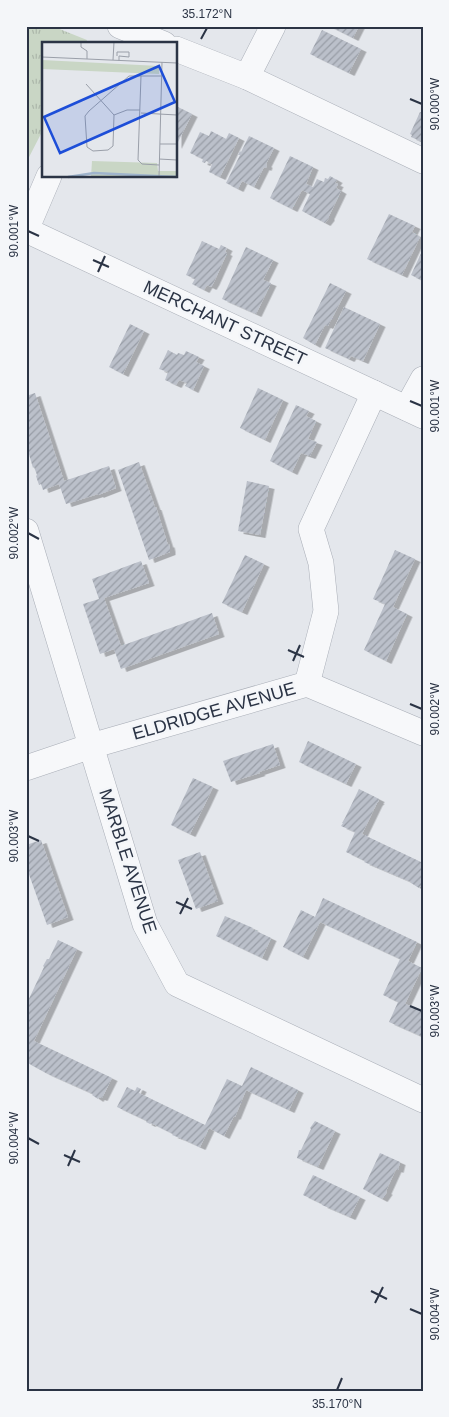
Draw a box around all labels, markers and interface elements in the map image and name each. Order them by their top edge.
text: 35.172°N [182,7,232,21]
inset map [42,42,178,178]
text: 90.000°W [428,77,442,130]
text: 90.001°W [7,204,21,257]
street label: MERCHANT STREET [140,276,310,370]
text: 90.001°W [428,379,442,432]
text: 90.002°W [7,506,21,559]
street label: ELDRIDGE AVENUE [130,678,298,744]
text: 90.002°W [428,682,442,735]
street label: MARBLE AVENUE [95,786,161,936]
text: 90.003°W [7,809,21,862]
text: 90.003°W [428,984,442,1037]
text: 90.004°W [7,1111,21,1164]
text: 90.004°W [428,1287,442,1340]
text: 35.170°N [312,1397,362,1411]

